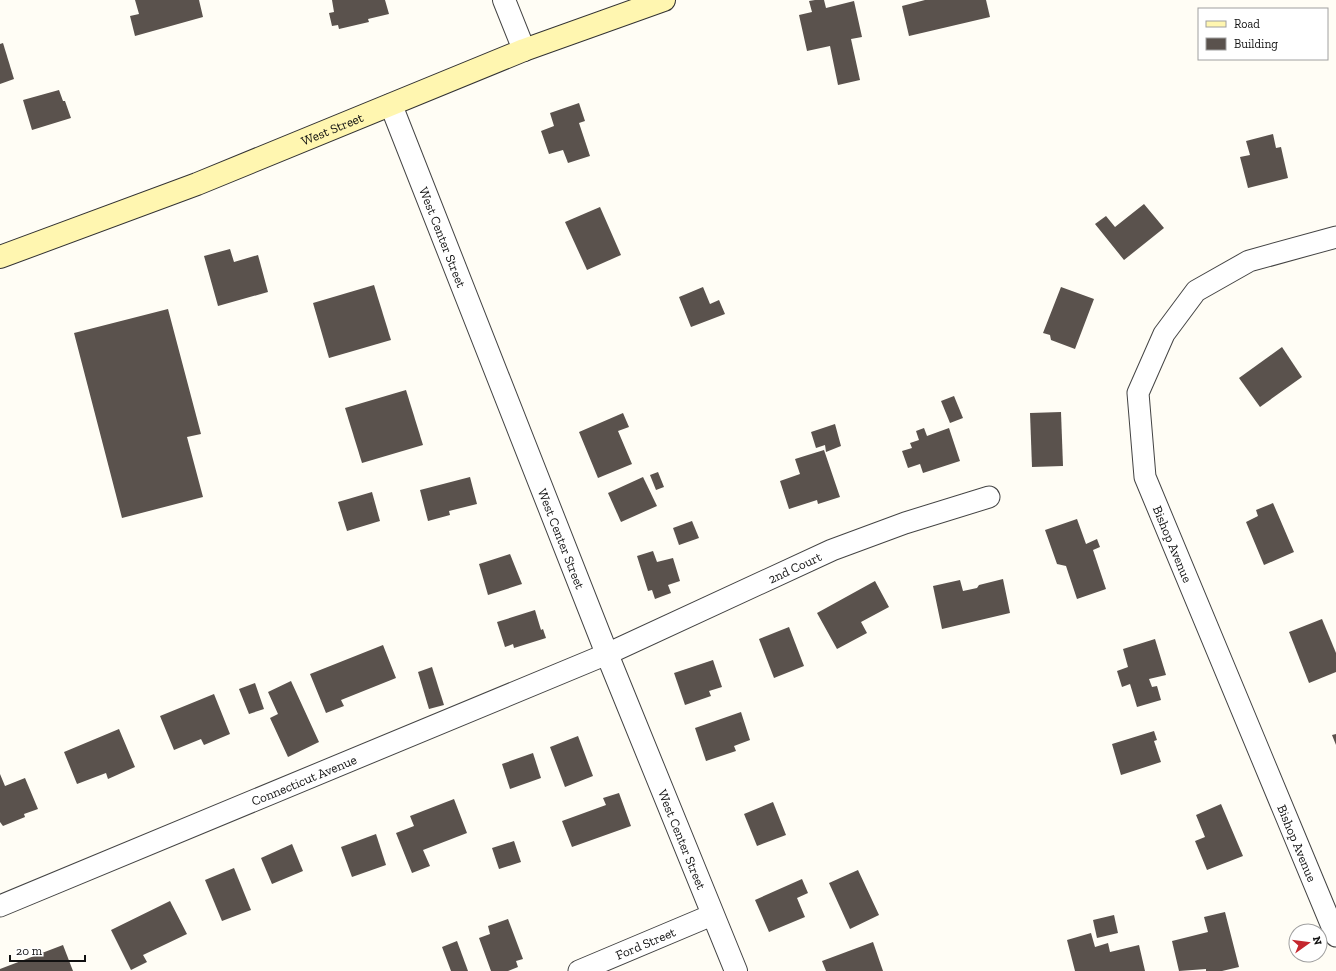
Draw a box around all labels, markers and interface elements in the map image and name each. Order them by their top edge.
legend [1198,8,1328,60]
text: Road [1234,17,1260,31]
text: Building [1234,37,1278,51]
street label: West Street [299,109,365,148]
street label: West Center Street [416,185,470,290]
street label: West Center Street [535,486,588,591]
street label: Bishop Avenue [1150,503,1196,585]
street label: 2nd Court [766,548,824,586]
street label: Connecticut Avenue [249,751,359,808]
street label: West Center Street [655,787,710,892]
street label: Bishop Avenue [1275,802,1320,884]
north arrow [1288,923,1328,963]
street label: Ford Street [613,924,678,962]
text: N [1310,935,1325,947]
scale bar [10,937,85,963]
text: 20 m [16,944,43,958]

